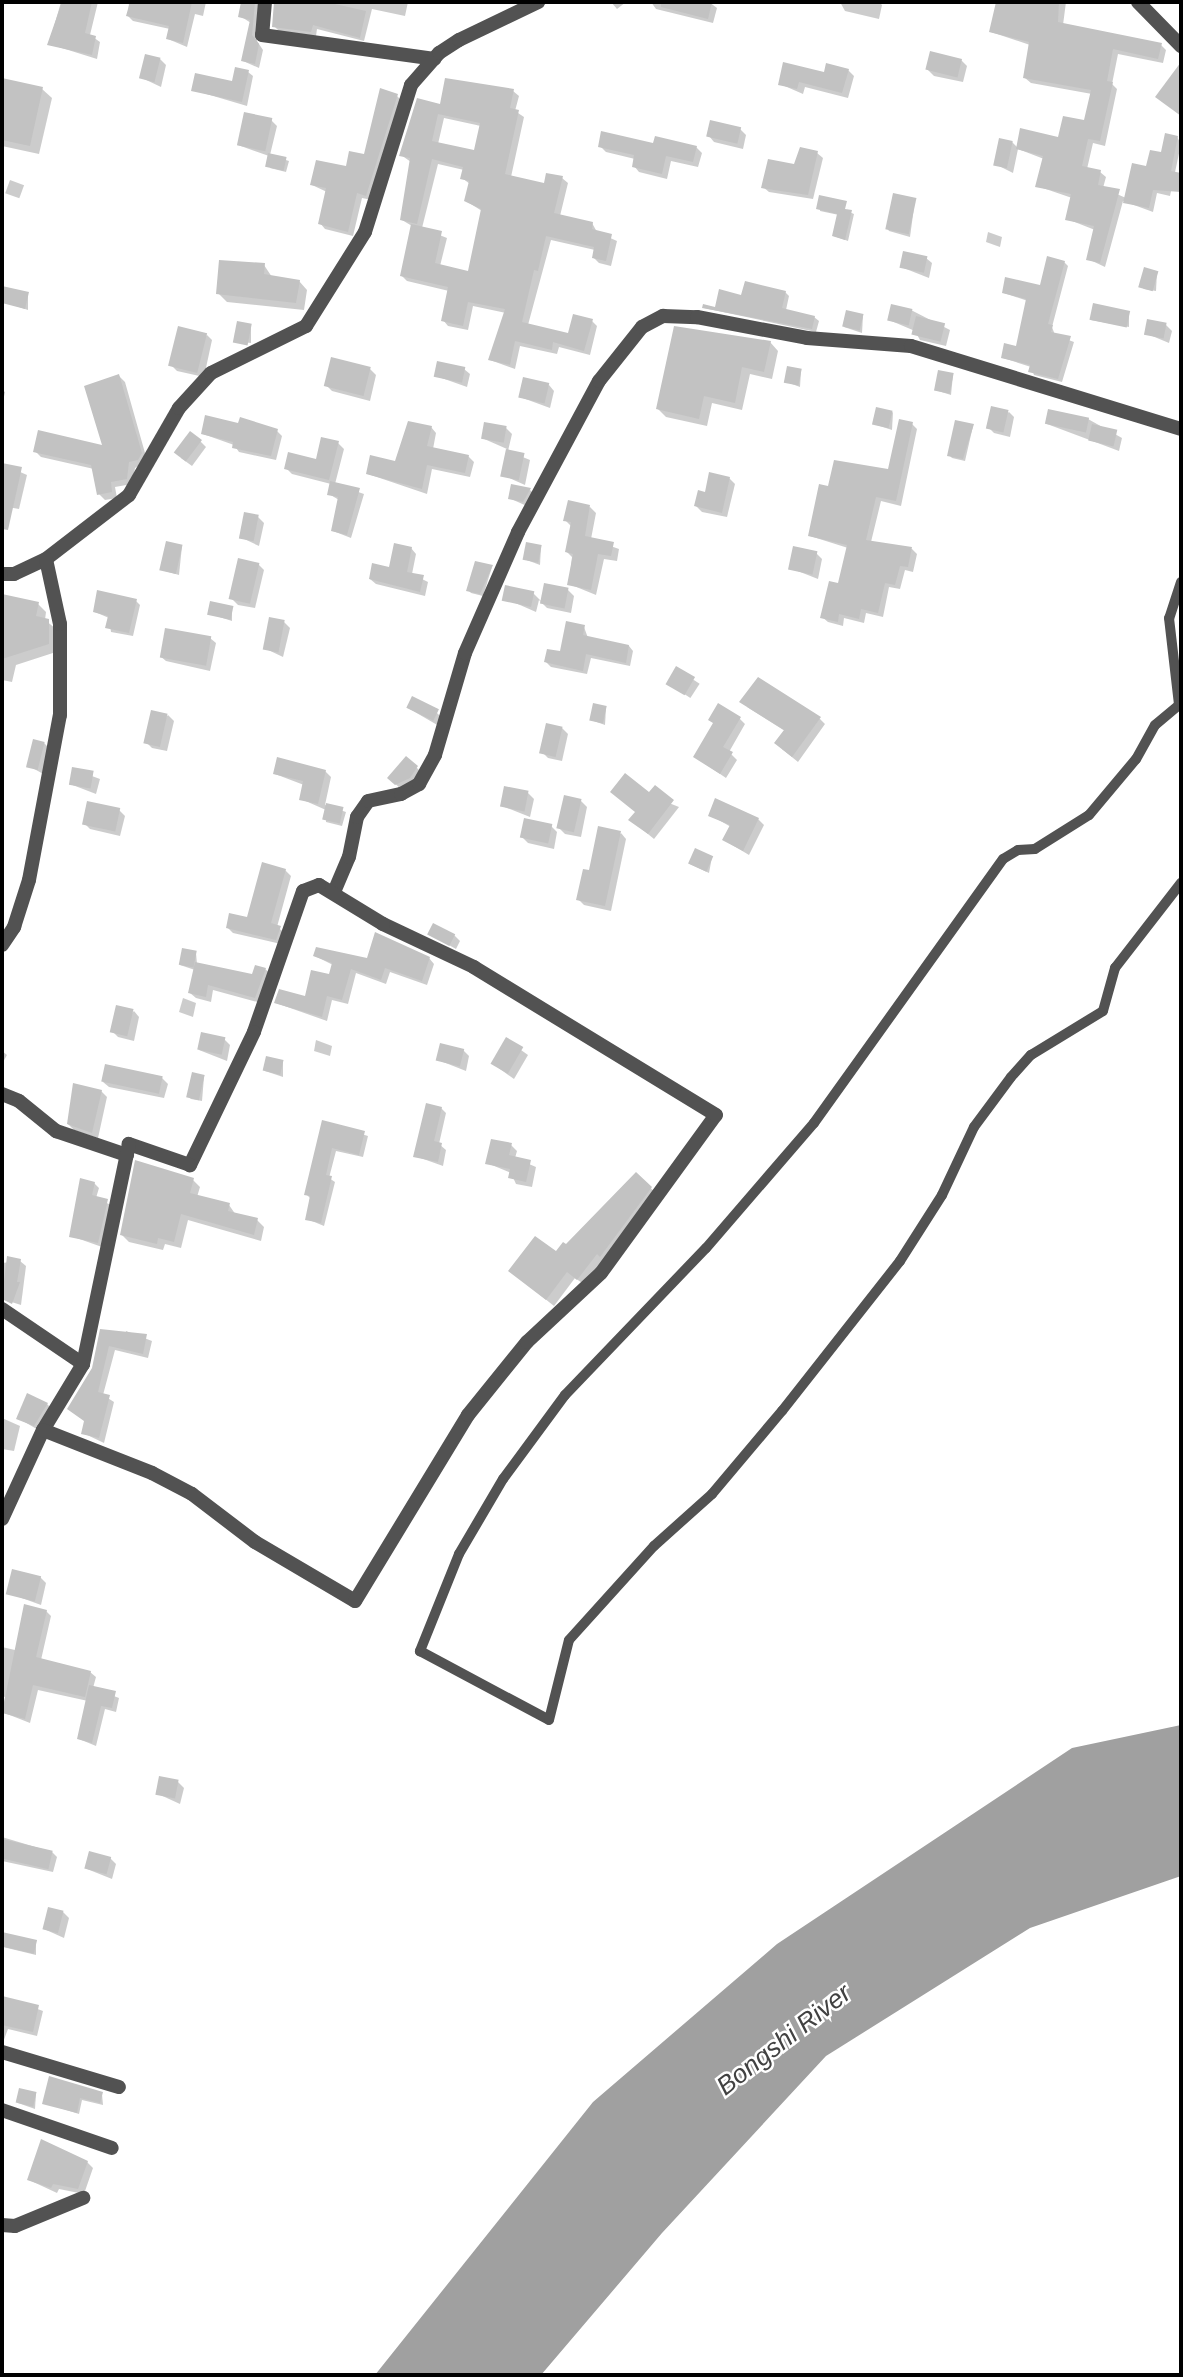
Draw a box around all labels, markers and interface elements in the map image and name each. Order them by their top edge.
water label: Bongshi River [711,1978,857,2102]

